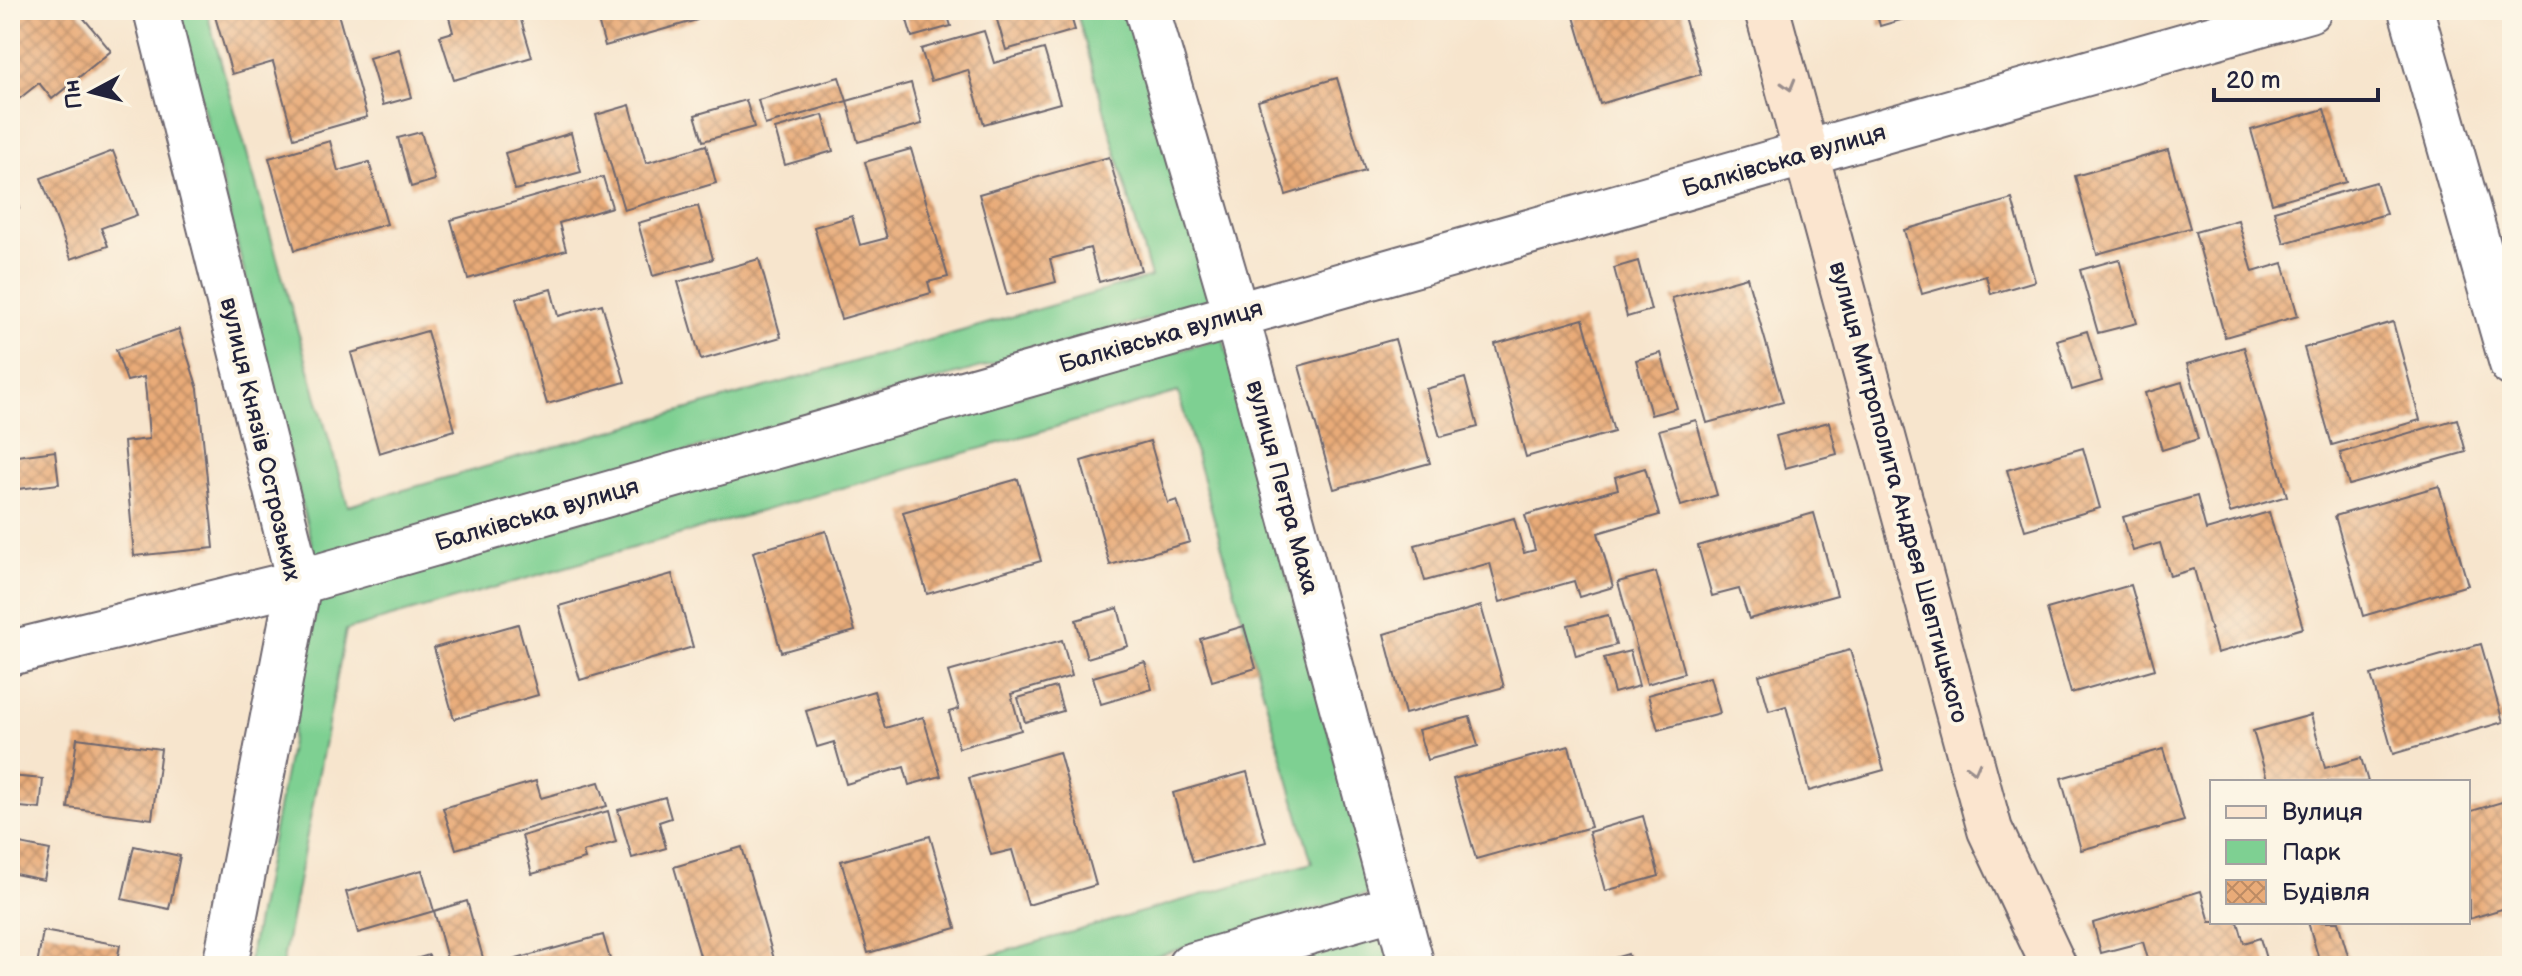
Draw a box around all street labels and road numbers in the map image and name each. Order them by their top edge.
street label: Балківська вулиця [1679,118,1889,203]
street label: вулиця Митрополита Андрея Шептицького [1823,258,1974,726]
street label: Балківська вулиця [1056,294,1266,379]
street label: вулиця Князів Острозьких [214,295,307,584]
street label: вулиця Петра Маха [1240,377,1325,597]
street label: Балківська вулиця [432,472,642,557]

